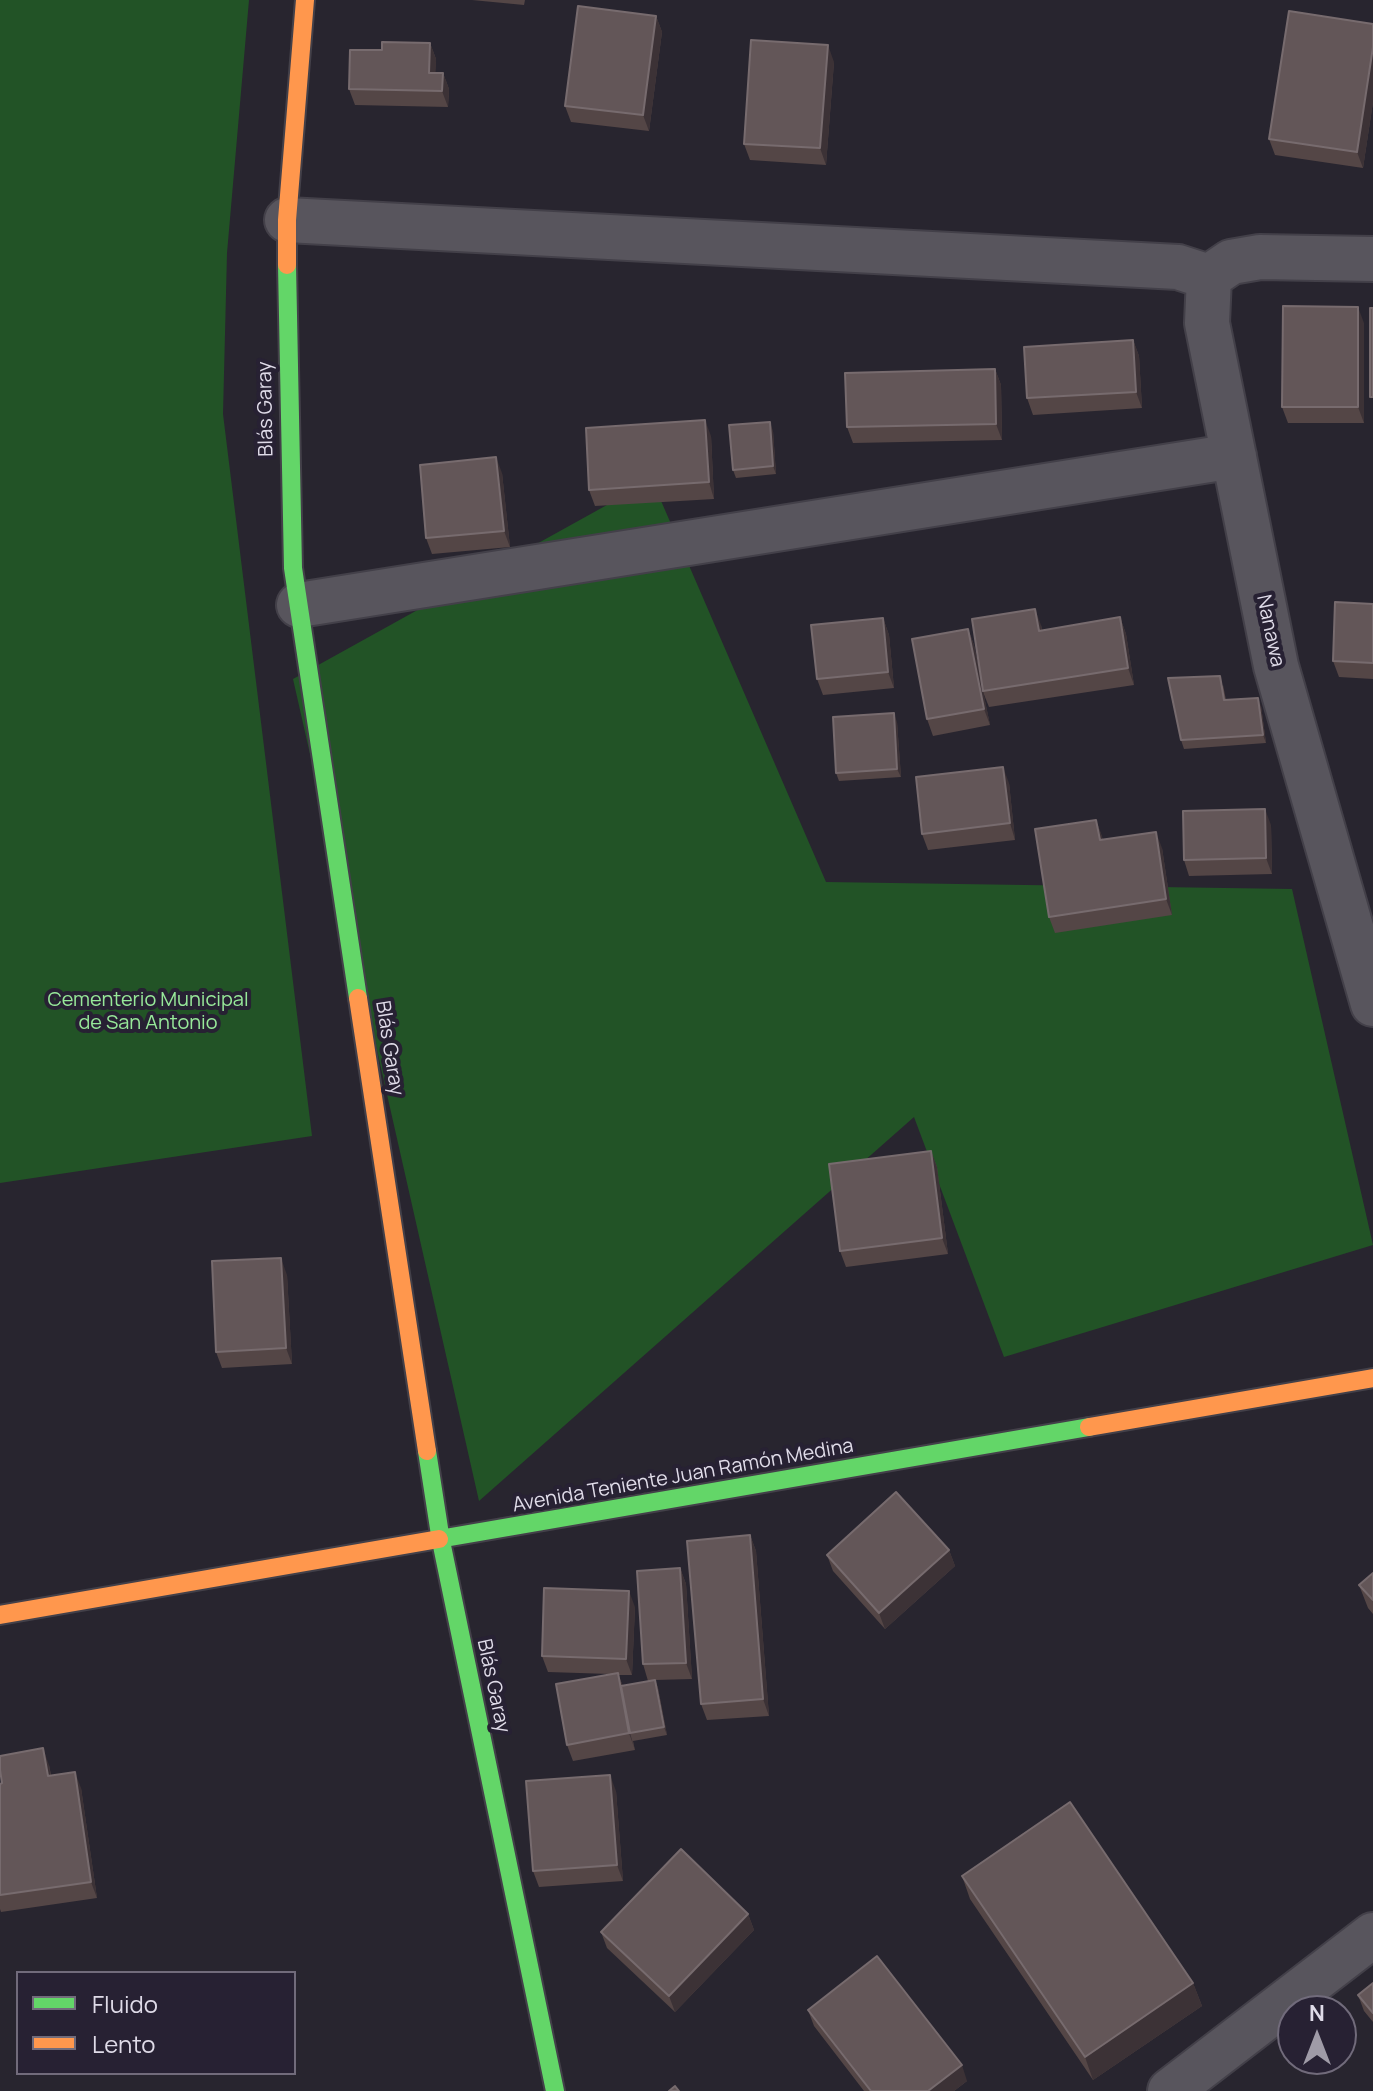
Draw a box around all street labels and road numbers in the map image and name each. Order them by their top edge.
street label: Blás Garay [253,361,279,457]
street label: Nanawa [1251,593,1289,669]
street label: Blás Garay [370,999,408,1097]
street label: Avenida Teniente Juan Ramón Medina [511,1434,855,1518]
street label: Blás Garay [471,1637,515,1735]

